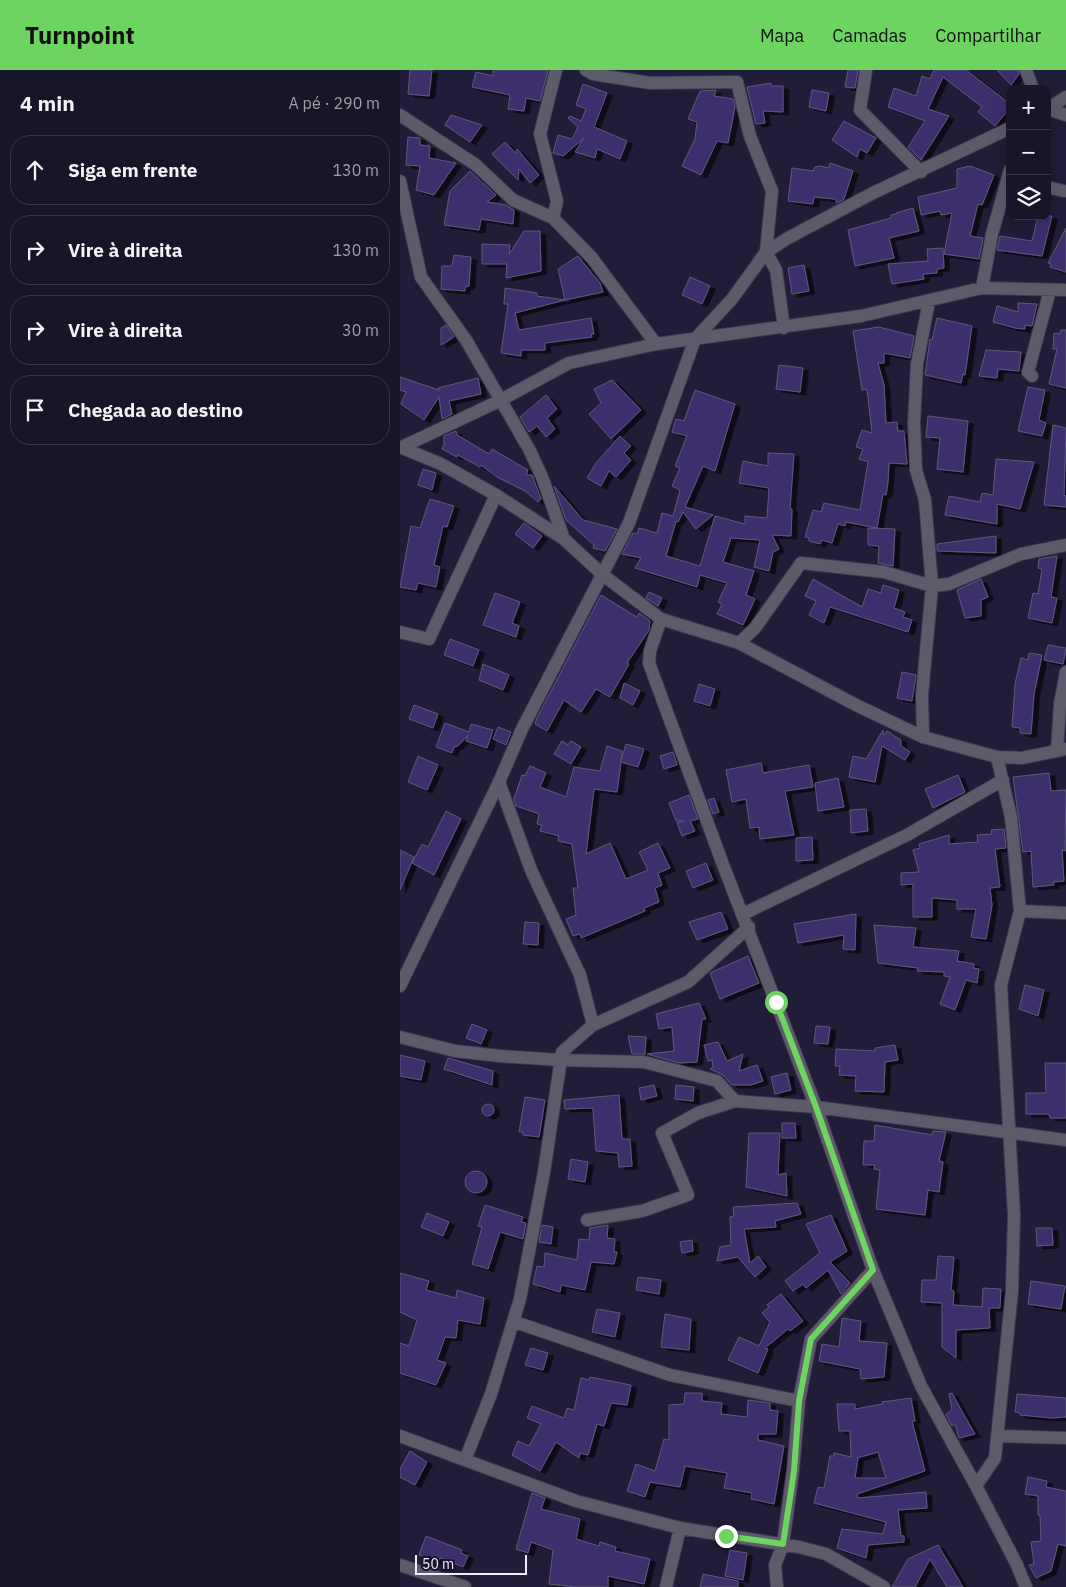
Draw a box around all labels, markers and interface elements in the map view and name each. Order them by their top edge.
text: Turnpoint [25,19,135,51]
text: Mapa [760,24,804,47]
text: Camadas [832,24,907,47]
text: Compartilhar [935,24,1041,47]
map controls [1006,85,1051,220]
button: + [1006,85,1051,130]
text: 4 min [20,89,75,117]
text: A pé · 290 m [289,93,380,113]
button: − [1006,130,1051,175]
icon: ahead [21,156,49,184]
text: Siga em frente [68,158,198,182]
text: 130 m [332,160,379,180]
button: layers [1006,175,1051,220]
icon: right [21,236,49,264]
text: Vire à direita [68,238,183,262]
text: 130 m [332,240,379,260]
icon: right [21,316,49,344]
text: Vire à direita [68,318,183,342]
text: 30 m [342,320,379,340]
icon: arrive [21,396,49,424]
text: Chegada ao destino [68,398,243,422]
route start [765,991,788,1014]
route end [715,1525,738,1548]
scale bar [415,1552,528,1575]
text: 50 m [422,1555,454,1573]

